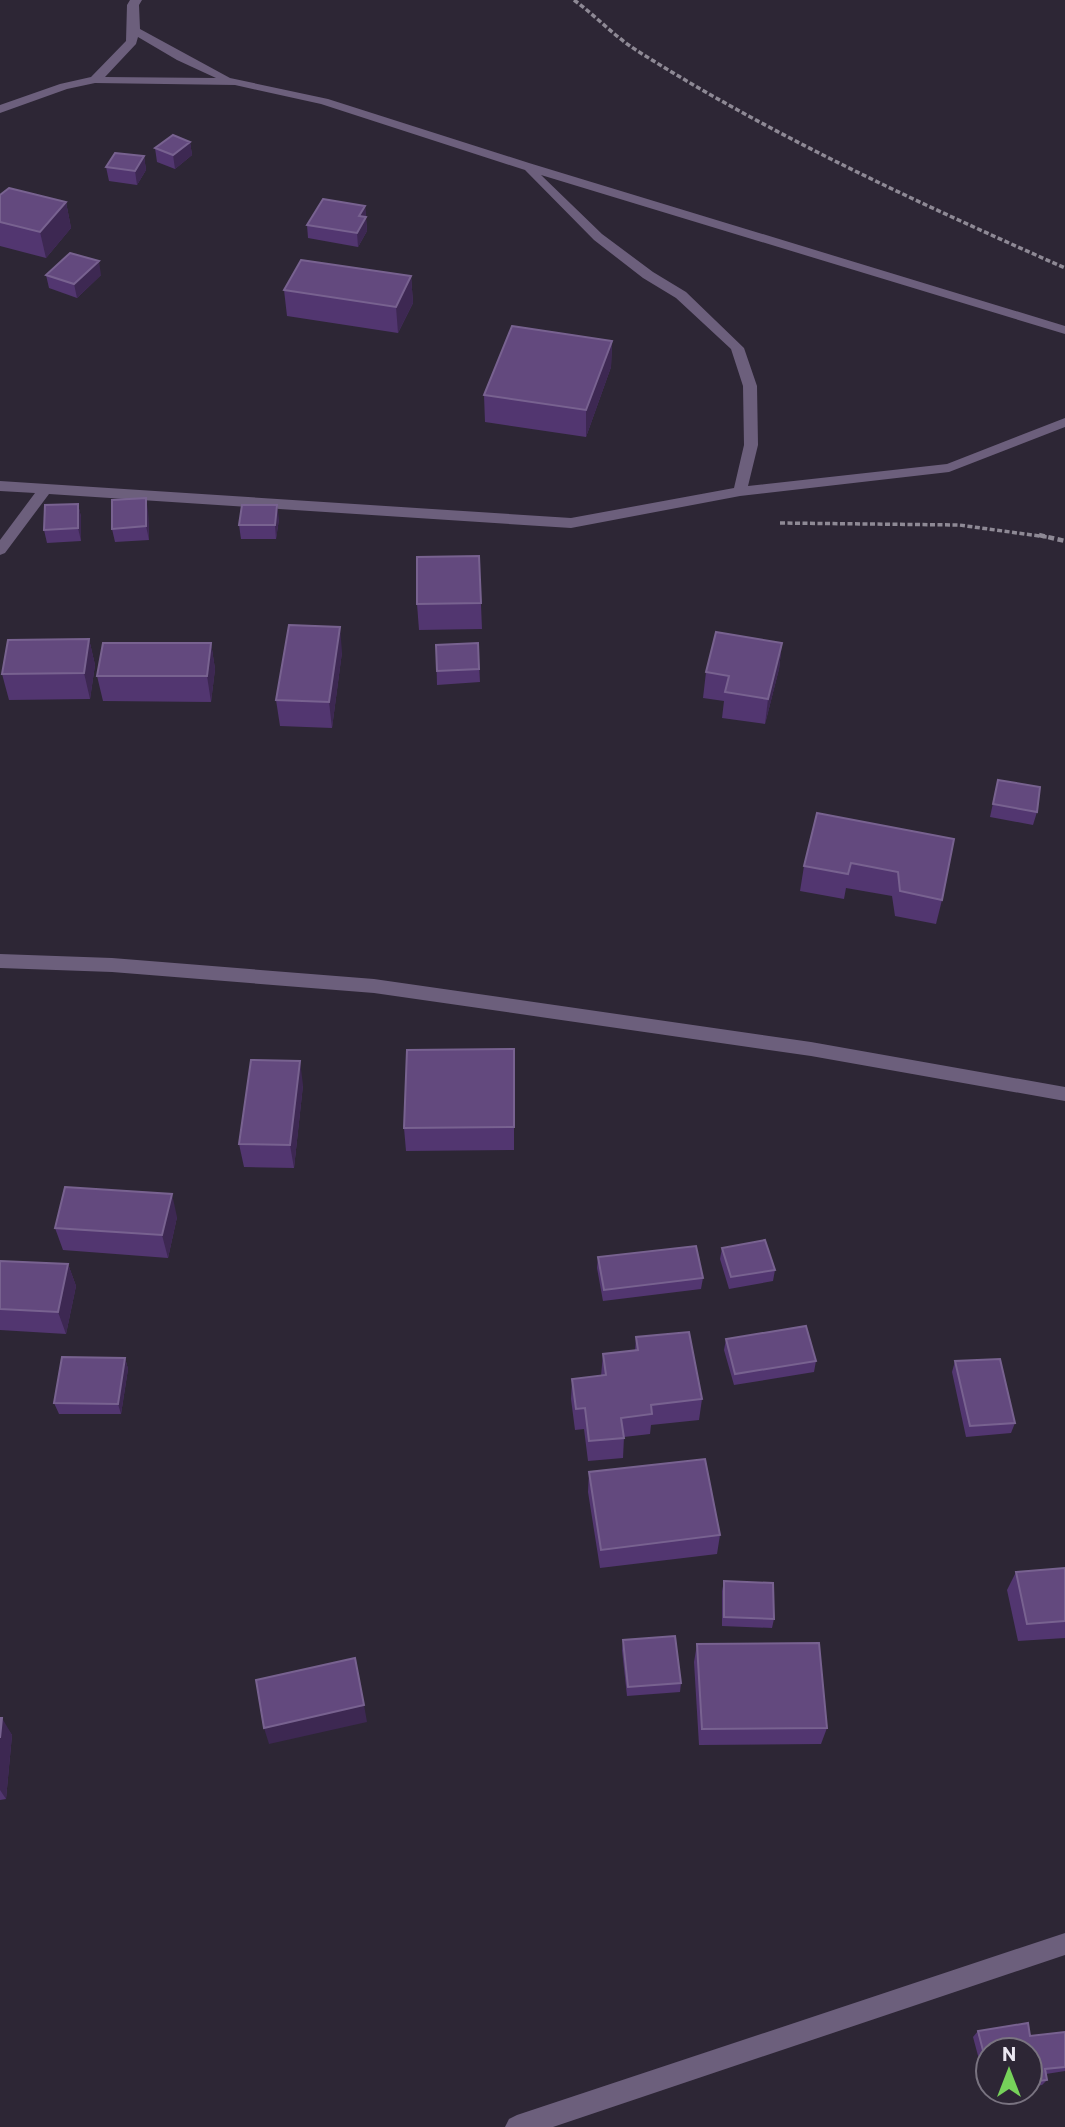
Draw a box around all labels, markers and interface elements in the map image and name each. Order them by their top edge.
north arrow [974,2036,1044,2106]
text: N [1002,2042,1016,2065]

